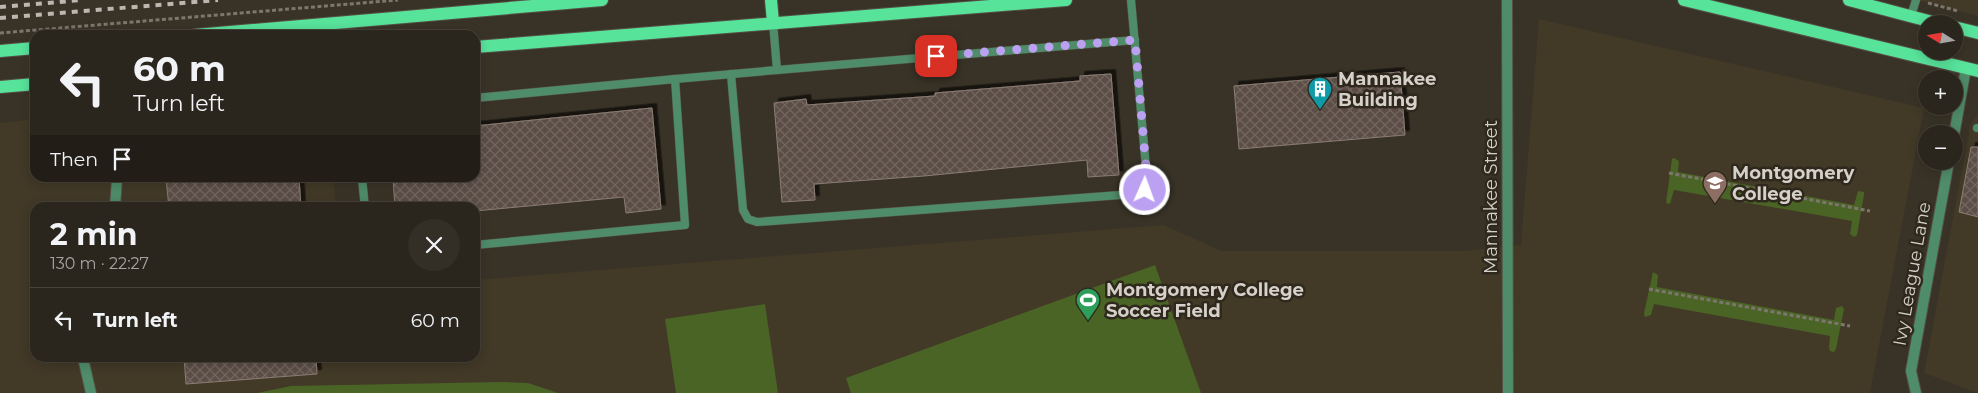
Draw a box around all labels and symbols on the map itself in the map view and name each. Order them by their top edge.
north arrow [1918,15,1962,60]
pin [915,35,957,77]
place label: Mannakee Building [1338,68,1436,111]
building icon: Mannakee Building [1307,76,1333,110]
street label: Mannakee Street [1480,120,1502,274]
place label: Montgomery College [1732,162,1854,205]
position arrow [1118,163,1170,215]
school or university icon: Montgomery College [1702,170,1728,204]
street label: Ivy League Lane [1889,200,1935,348]
place label: Montgomery College Soccer Field [1106,279,1304,322]
sports icon: Montgomery College Soccer Field [1075,287,1101,321]

